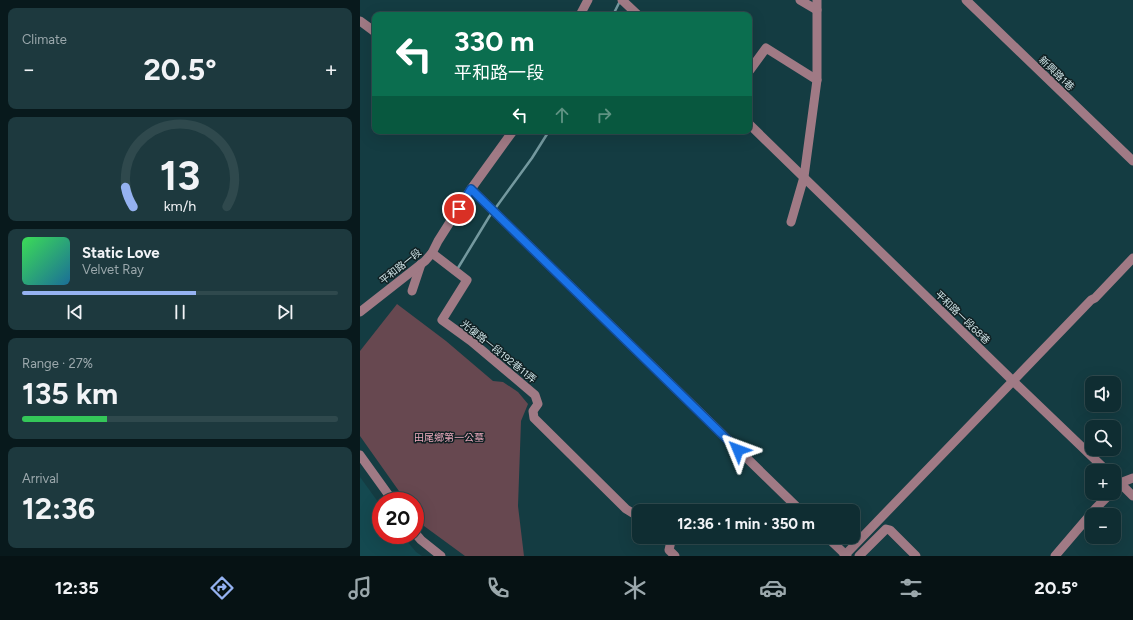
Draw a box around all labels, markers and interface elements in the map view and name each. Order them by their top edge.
text: 330 m [454,24,534,58]
icon: left [388,28,440,80]
text: Climate [22,32,67,47]
text: 20.5° [143,51,217,88]
street label: 新興路1巷 [1036,53,1077,93]
text: − [22,56,36,83]
text: + [324,56,338,83]
text: 平和路一段 [454,62,544,84]
icon: left [509,104,531,126]
icon: ahead [551,104,573,126]
icon: right [593,104,615,126]
text: 13 [160,150,200,200]
pin [442,192,476,226]
text: km/h [164,197,196,215]
icon: arrive [448,198,470,220]
text: Static Love [82,244,160,262]
street label: 平和路一段 [377,246,424,287]
text: Velvet Ray [82,262,144,277]
street label: 平和路一段68巷 [932,288,993,347]
icon: previous [64,301,86,323]
icon: pause [169,301,191,323]
icon: next [274,301,296,323]
street label: 光復路一段192巷11弄 [458,317,539,386]
text: Range · 27% [22,356,93,371]
text: 135 km [22,375,118,412]
map controls [1085,376,1121,544]
button: sound [1085,376,1121,412]
button: search [1085,420,1121,456]
position arrow [717,429,759,471]
park label: 田尾鄉第一公墓 [414,431,484,444]
button: + [1085,464,1121,500]
text: Arrival [22,471,59,486]
text: 12:36 [22,490,95,527]
speed limit sign: 20 [372,492,424,544]
button: − [1085,508,1121,544]
text: 12:36 · 1 min · 350 m [677,515,815,533]
icon: directions [208,574,236,602]
icon: music [346,574,374,602]
icon: phone [484,574,512,602]
icon: climate [621,574,649,602]
icon: car [759,574,787,602]
icon: filters [897,574,925,602]
text: 12:35 [55,577,99,599]
text: 20.5° [1034,577,1078,599]

